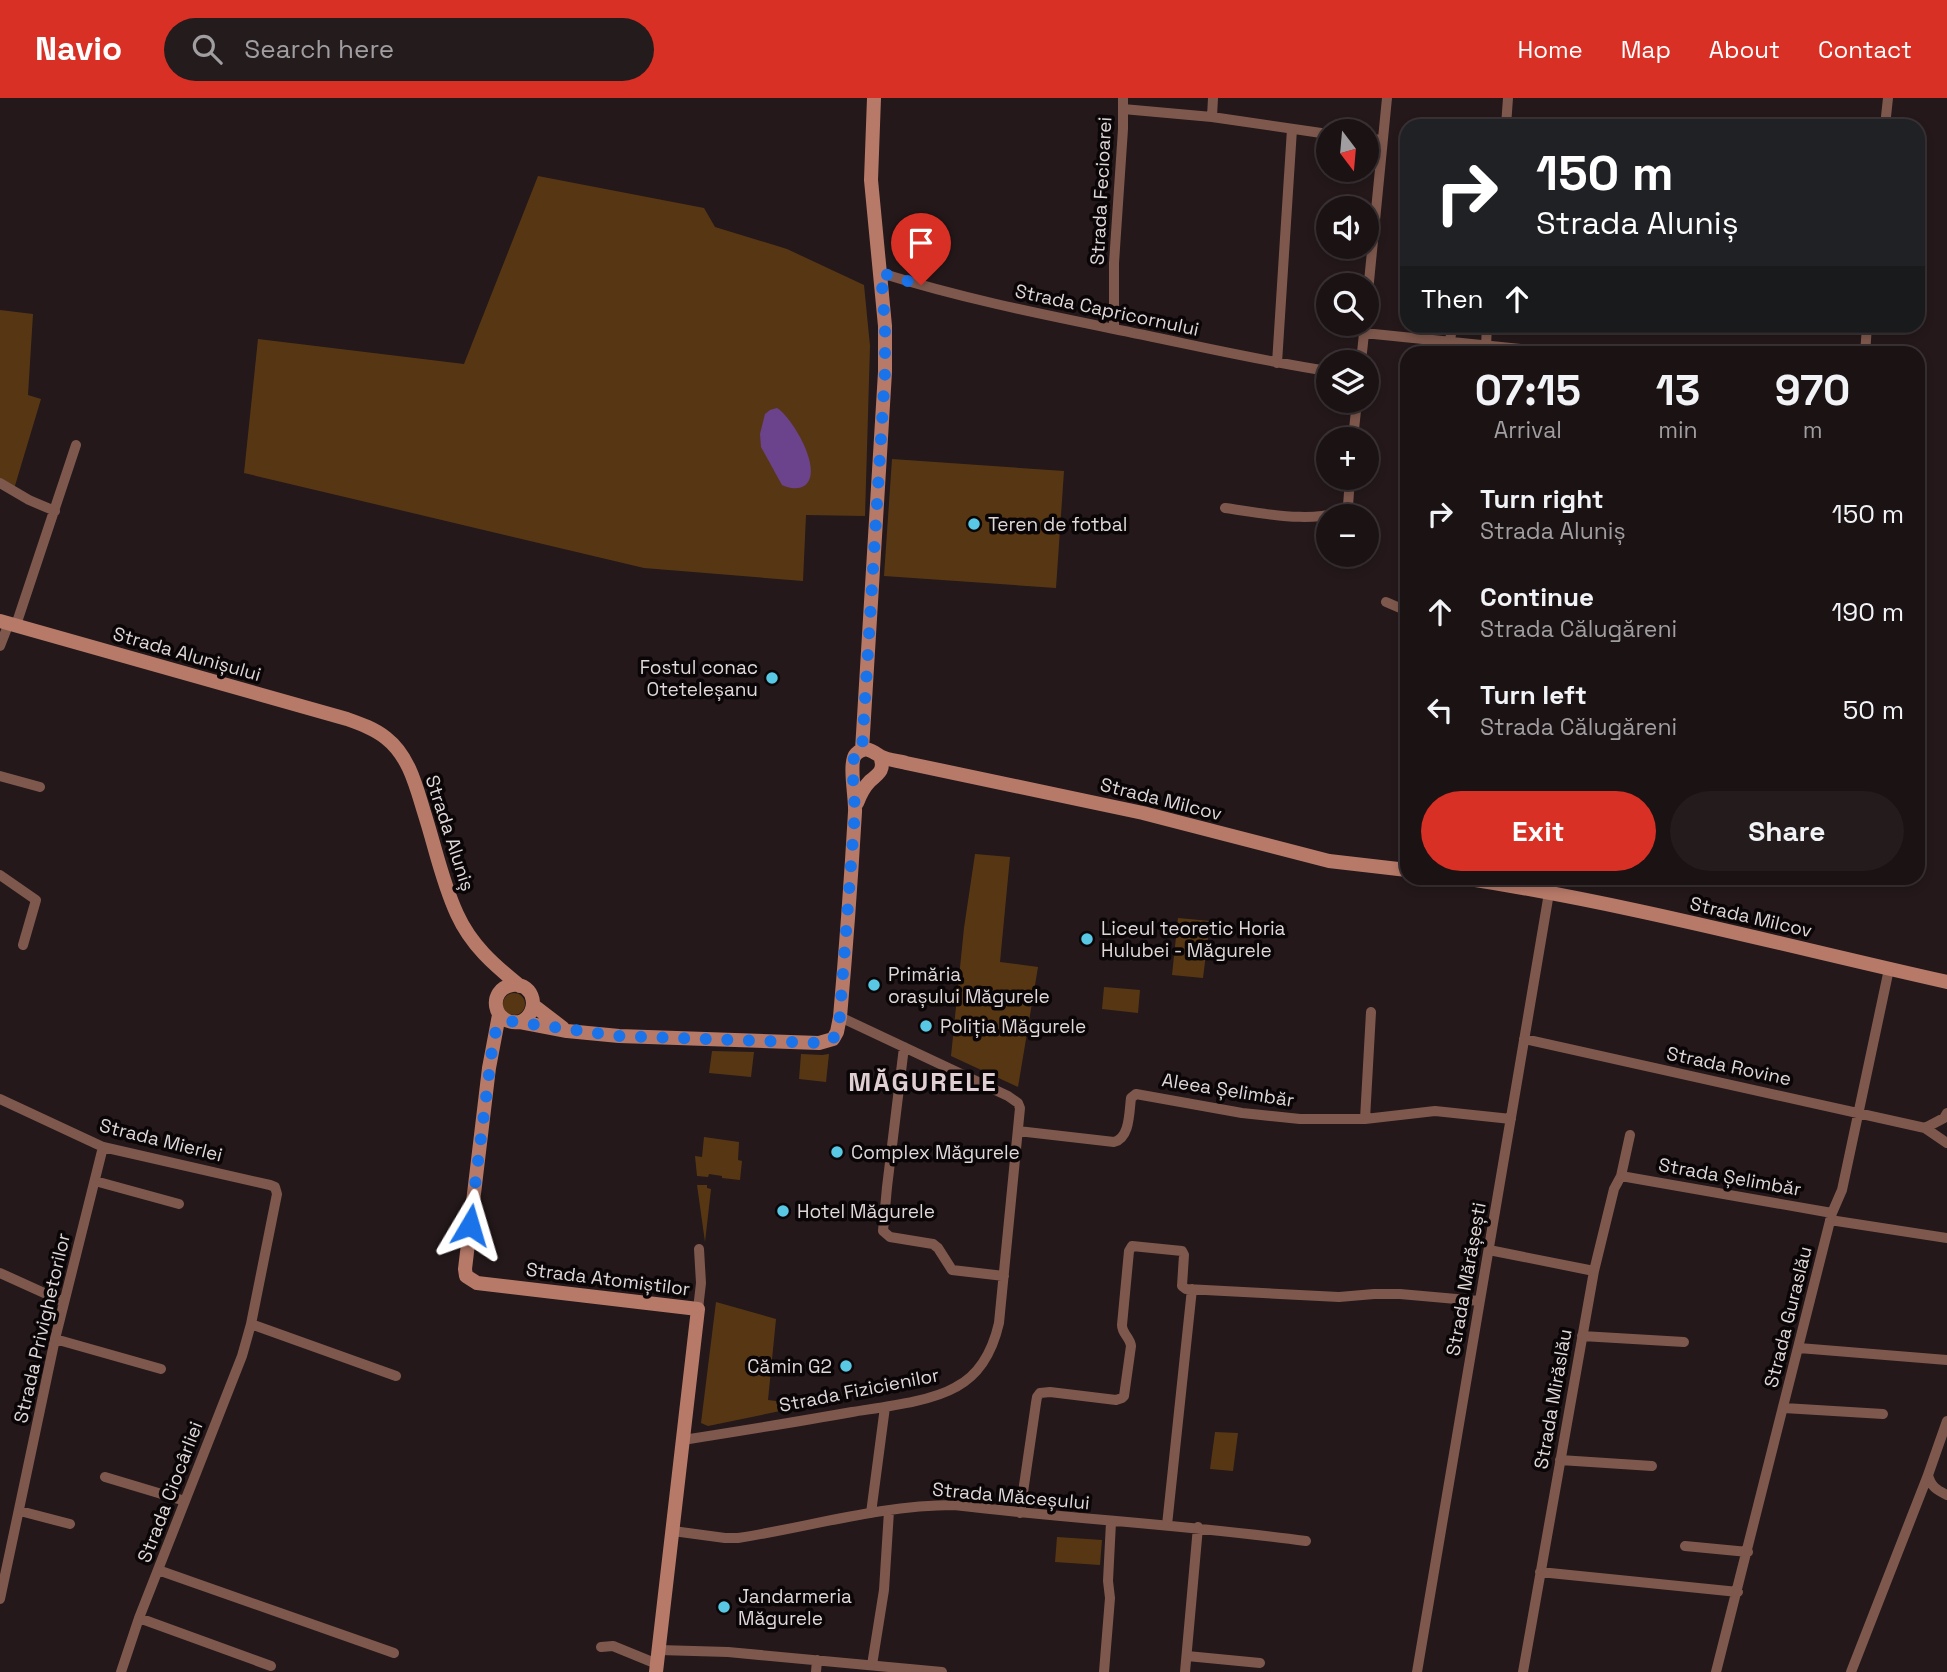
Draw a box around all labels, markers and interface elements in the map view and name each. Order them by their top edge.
search box [164,18,654,81]
text: Navio [35,28,122,70]
icon: search [188,30,226,68]
text: Search here [244,32,394,66]
text: Home [1517,34,1583,65]
text: Map [1621,34,1671,65]
text: About [1709,34,1780,65]
text: Contact [1818,34,1912,65]
street label: Strada Fecioarei [1085,116,1117,266]
north arrow [1316,119,1379,182]
map controls [1316,119,1379,567]
text: 150 m [1536,142,1674,204]
icon: right [1421,147,1512,238]
button: sound [1316,196,1379,259]
text: Strada Aluniș [1536,203,1739,243]
pin [891,213,951,285]
icon: arrive [902,224,940,262]
button: search [1316,273,1379,336]
street label: Strada Capricornului [1013,278,1201,342]
icon: ahead [1498,280,1536,318]
text: Then [1421,282,1484,316]
button: layers [1316,350,1379,413]
text: 07:15 [1475,364,1581,417]
text: 13 [1656,364,1700,417]
text: 970 [1775,364,1850,417]
text: Arrival [1494,415,1562,445]
text: min [1658,415,1698,445]
text: m [1803,415,1822,445]
button: + [1316,427,1379,490]
text: Turn right [1480,482,1604,516]
icon: right [1421,495,1459,533]
text: 150 m [1832,497,1904,531]
button: − [1316,504,1379,567]
place label: Teren de fotbal [988,512,1127,537]
marker: Teren de fotbal [966,516,982,532]
text: Strada Aluniș [1480,516,1626,546]
text: Continue [1480,580,1594,614]
icon: ahead [1421,593,1459,631]
text: 190 m [1832,595,1904,629]
text: Strada Călugăreni [1480,614,1677,644]
street label: Strada Alunișului [110,621,264,687]
place label: Fostul conac Oteteleșanu [640,655,758,702]
marker: Fostul conac Oteteleșanu [764,670,780,686]
text: Turn left [1480,678,1587,712]
icon: left [1421,691,1459,729]
text: 50 m [1843,693,1904,727]
text: Strada Călugăreni [1480,712,1677,742]
street label: Strada Aluniș [420,772,480,894]
street label: Strada Milcov [1097,772,1225,826]
button: Exit [1421,791,1656,871]
button: Share [1670,791,1904,871]
street label: Strada Milcov [1687,891,1815,943]
place label: Liceul teoretic Horia Hulubei - Măgurele [1101,916,1286,963]
marker: Liceul teoretic Horia Hulubei - Măgurele [1079,931,1095,947]
place label: Primăria orașului Măgurele [888,962,1050,1009]
marker: Primăria orașului Măgurele [866,977,882,993]
place label: Poliția Măgurele [940,1014,1086,1039]
marker: Poliția Măgurele [918,1018,934,1034]
street label: Strada Rovine [1664,1041,1794,1091]
district label: MĂGURELE [848,1065,998,1099]
street label: Aleea Șelimbăr [1160,1067,1296,1113]
street label: Strada Mierlei [97,1113,225,1167]
place label: Complex Măgurele [851,1140,1020,1165]
marker: Complex Măgurele [829,1144,845,1160]
street label: Strada Șelimbăr [1657,1152,1803,1202]
position arrow [433,1188,507,1262]
place label: Hotel Măgurele [797,1199,935,1224]
street label: Strada Mărășești [1440,1200,1492,1358]
marker: Hotel Măgurele [775,1203,791,1219]
street label: Strada Privighetorilor [8,1231,76,1425]
street label: Strada Guraslău [1758,1244,1818,1390]
street label: Strada Atomiștilor [524,1257,692,1301]
street label: Strada Mirăslău [1528,1327,1578,1471]
place label: Cămin G2 [747,1354,832,1379]
marker: Cămin G2 [838,1358,854,1374]
street label: Strada Fizicienilor [777,1362,941,1418]
street label: Strada Ciocârliei [132,1418,208,1566]
street label: Strada Măceșului [931,1477,1091,1515]
place label: Jandarmeria Măgurele [738,1584,852,1631]
marker: Jandarmeria Măgurele [716,1599,732,1615]

